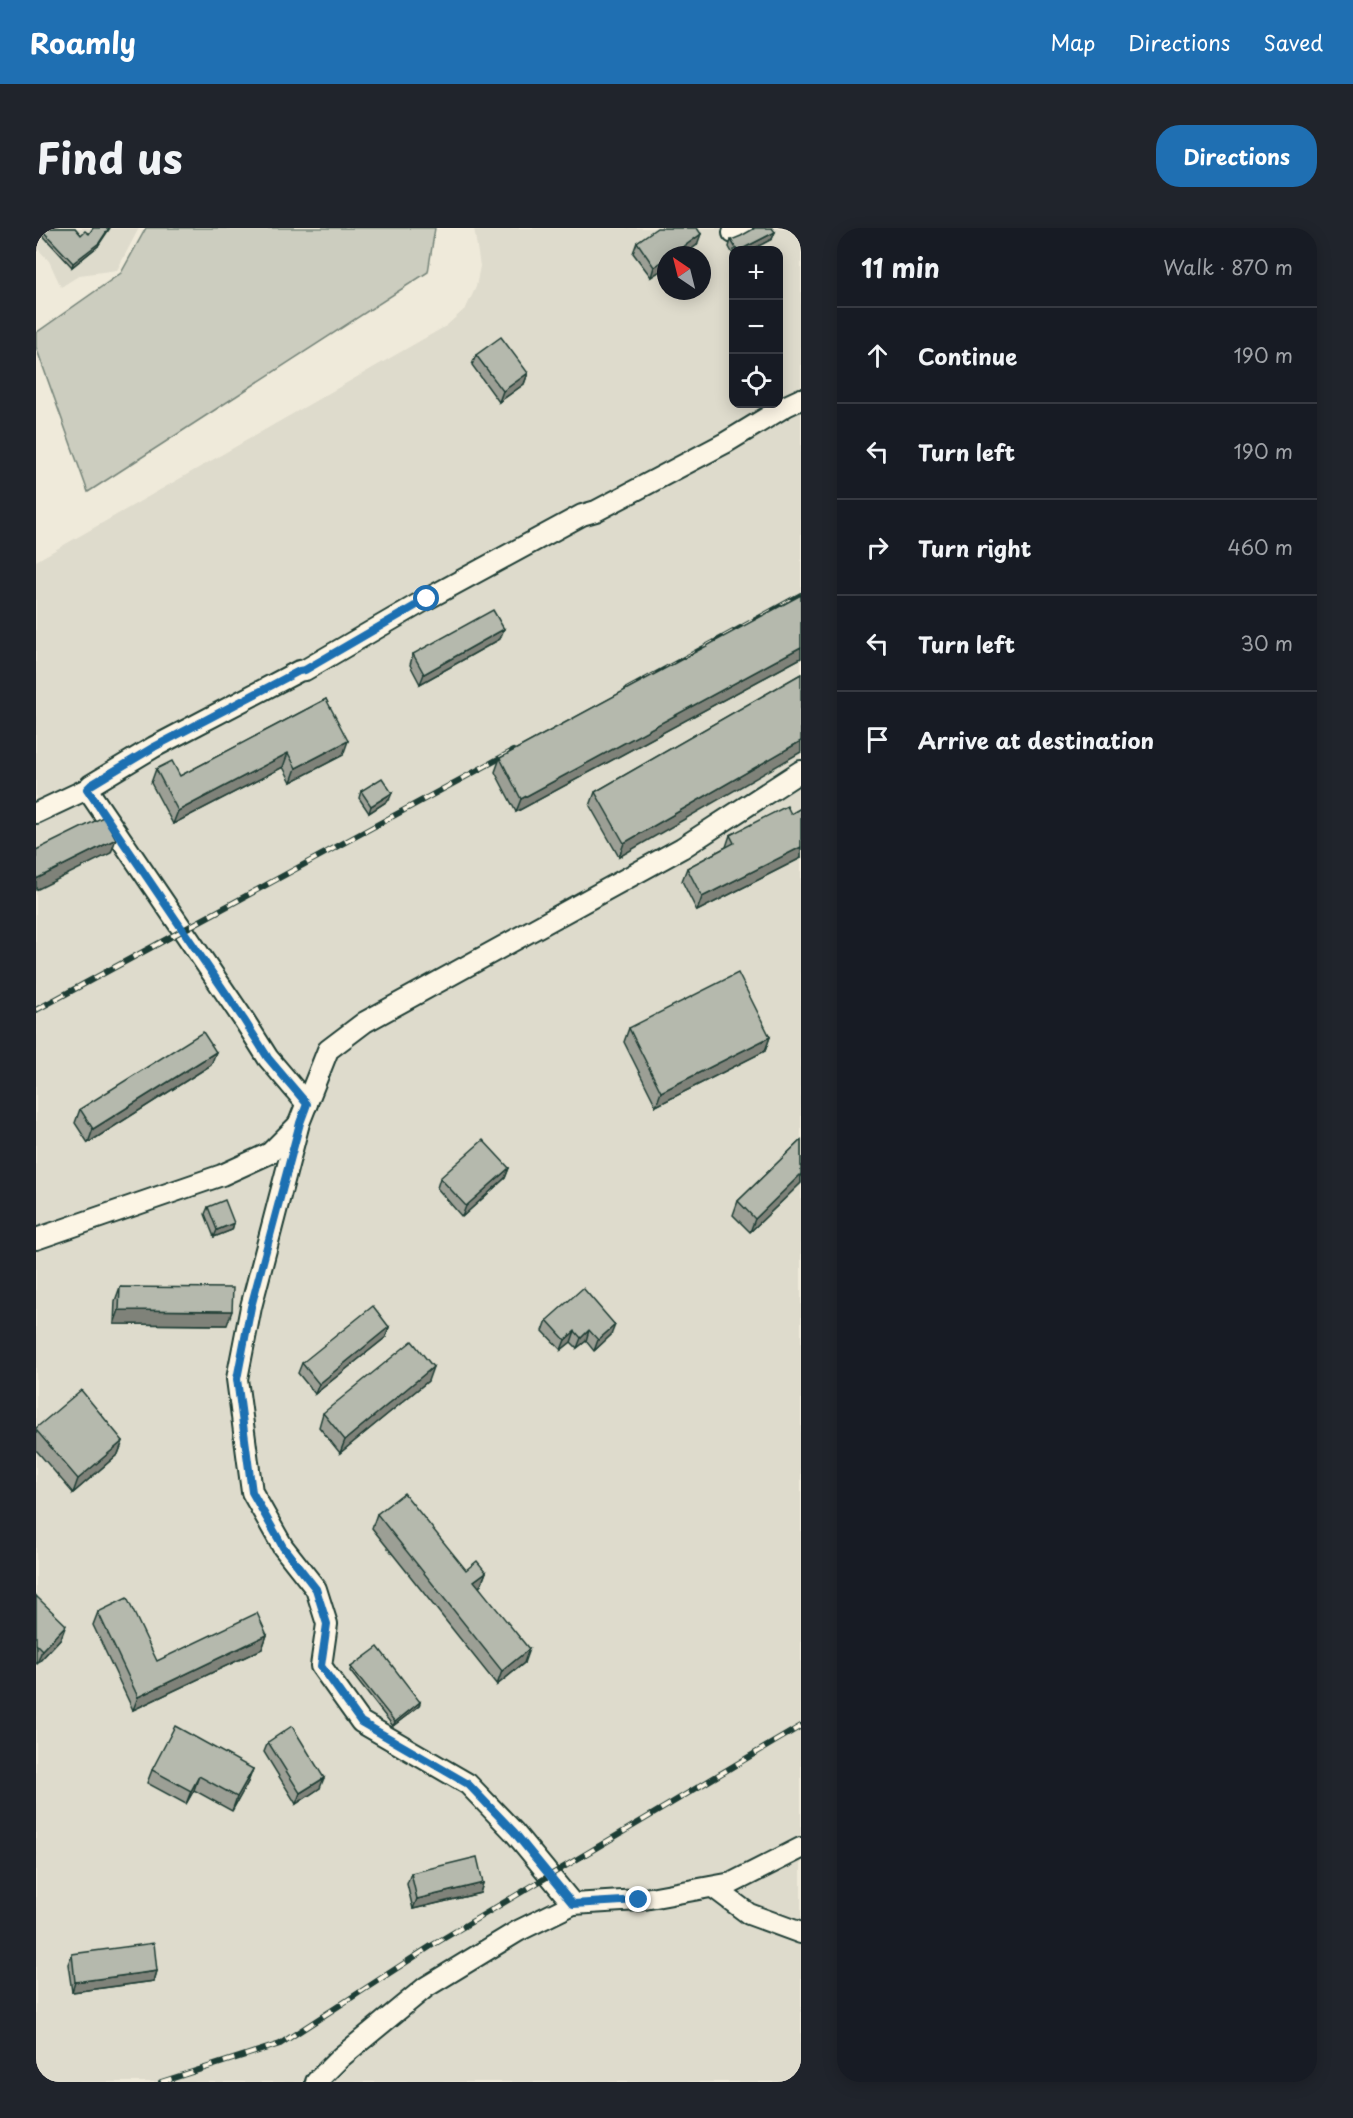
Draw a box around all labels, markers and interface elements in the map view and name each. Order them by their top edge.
text: Roamly [30,21,136,64]
text: Map [1050,26,1095,58]
text: Directions [1128,26,1230,58]
text: Saved [1263,26,1323,58]
text: Find us [36,125,183,188]
button: Directions [1156,125,1317,187]
north arrow [657,246,711,300]
map controls [729,246,783,408]
button: + [729,246,783,300]
text: 11 min [861,248,940,287]
text: Walk · 870 m [1163,252,1293,282]
button: − [729,300,783,354]
icon: ahead [861,339,894,372]
text: Continue [918,339,1017,372]
text: 190 m [1234,340,1293,370]
button: locate [729,354,783,408]
icon: left [861,435,894,468]
text: Turn left [918,435,1015,468]
text: 190 m [1234,436,1293,466]
icon: right [861,531,894,564]
text: Turn right [918,531,1031,564]
text: 460 m [1227,532,1293,562]
route start [413,585,439,611]
icon: left [861,627,894,660]
text: Turn left [918,627,1015,660]
text: 30 m [1240,628,1293,658]
icon: arrive [861,723,894,756]
text: Arrive at destination [918,723,1154,756]
route end [625,1886,651,1912]

